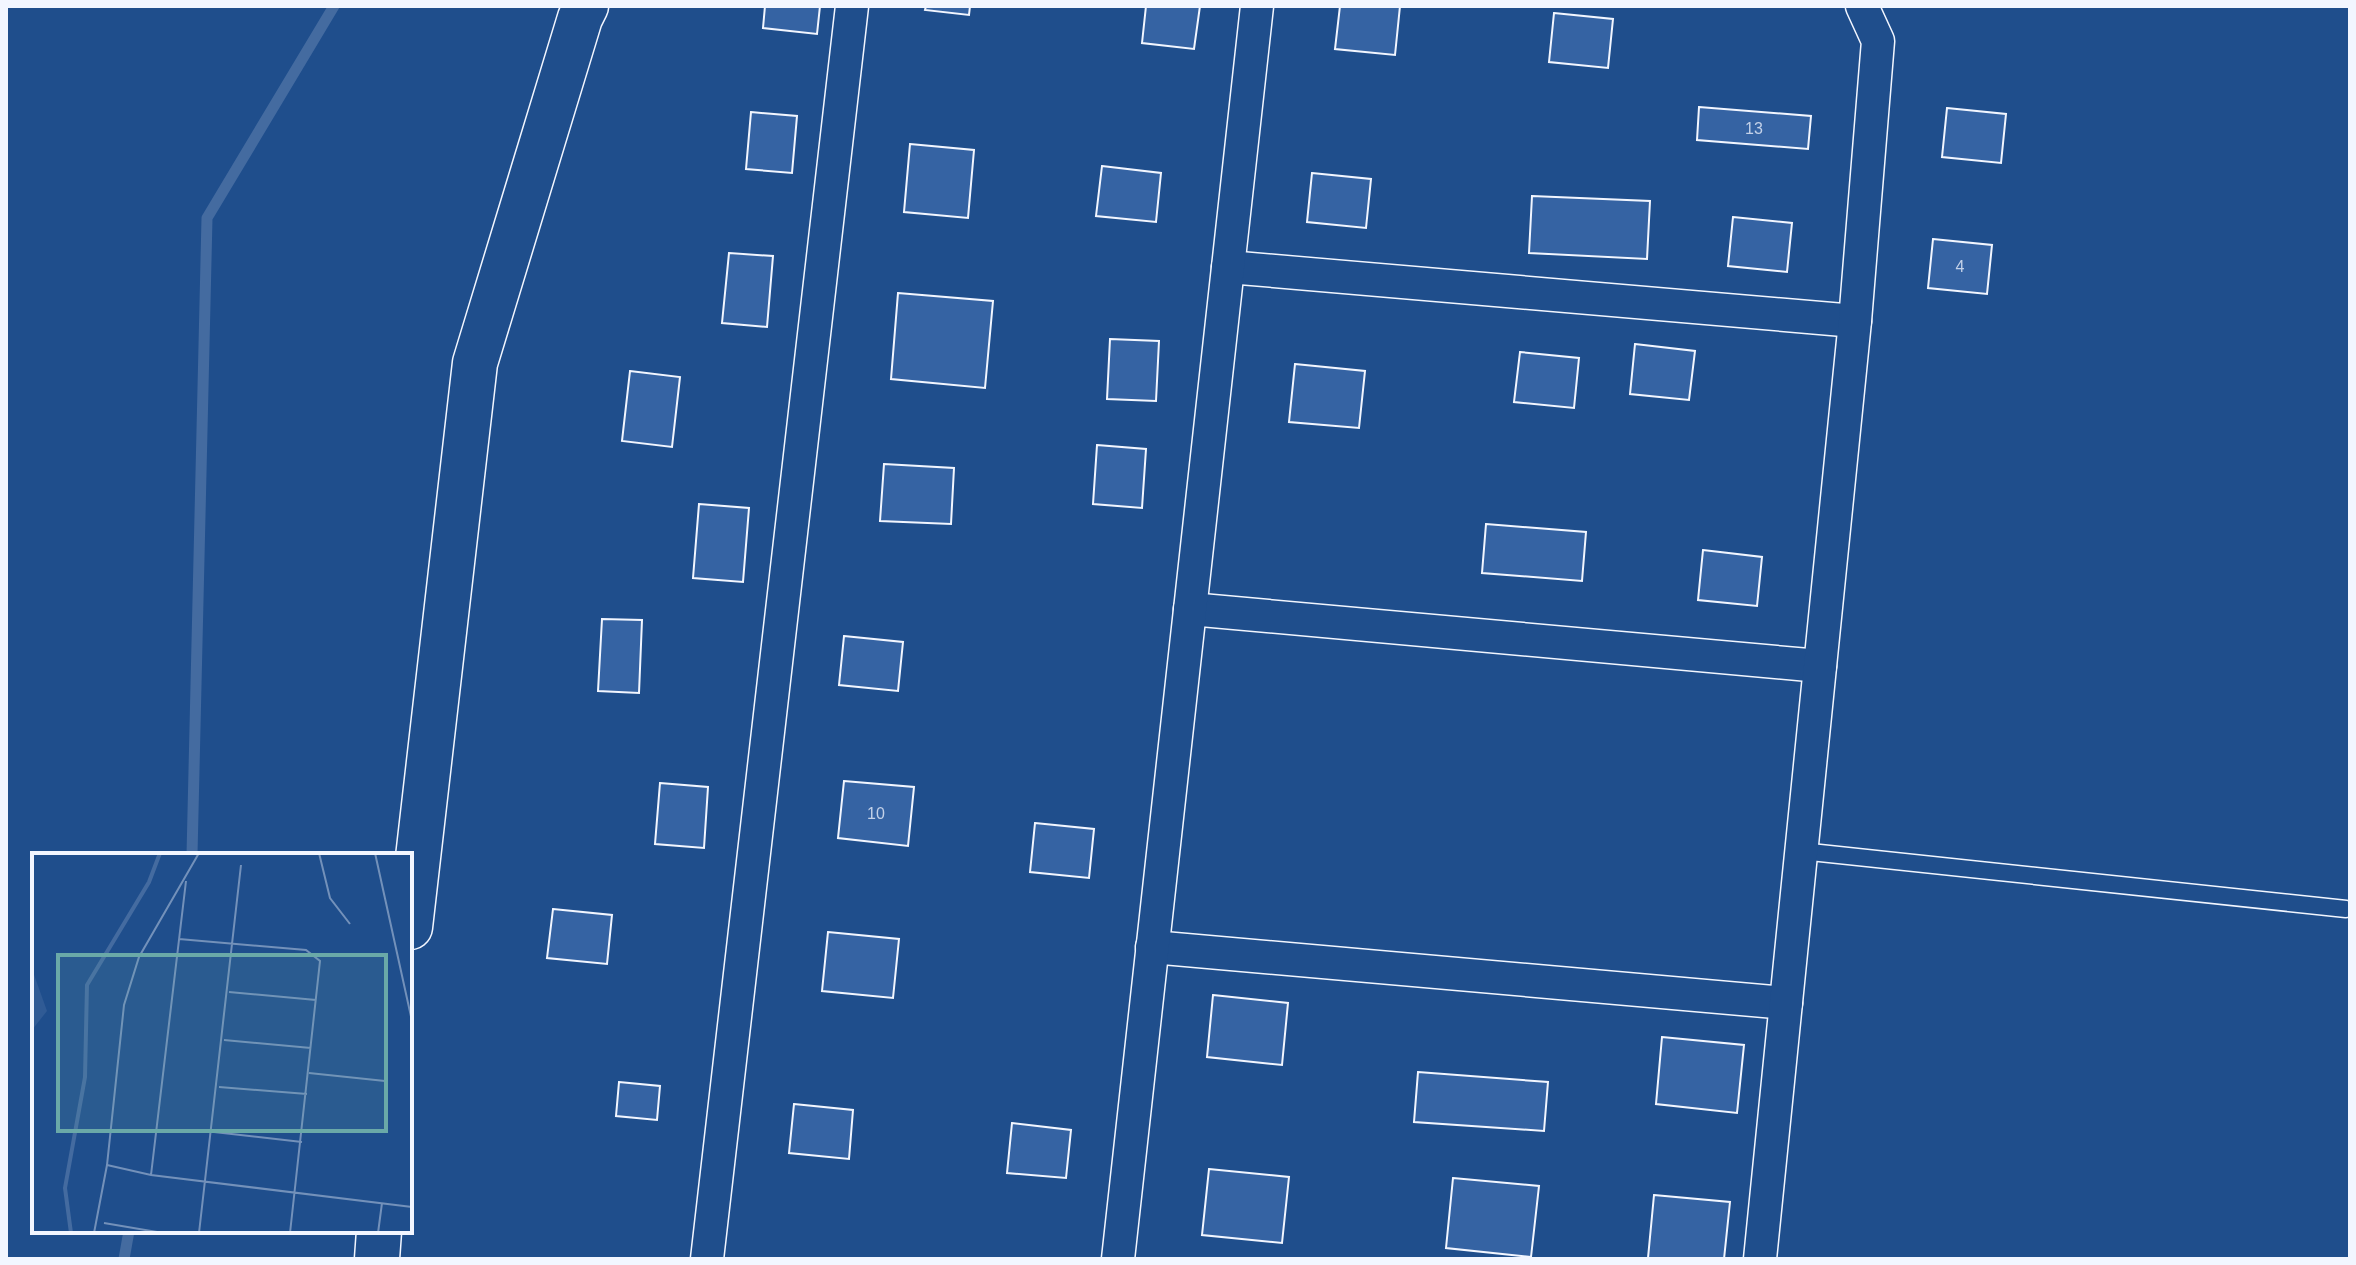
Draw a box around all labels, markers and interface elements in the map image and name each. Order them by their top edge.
house number: 13 [1745,120,1763,137]
house number: 4 [1956,258,1965,275]
house number: 10 [867,805,885,822]
inset map [32,853,412,1233]

